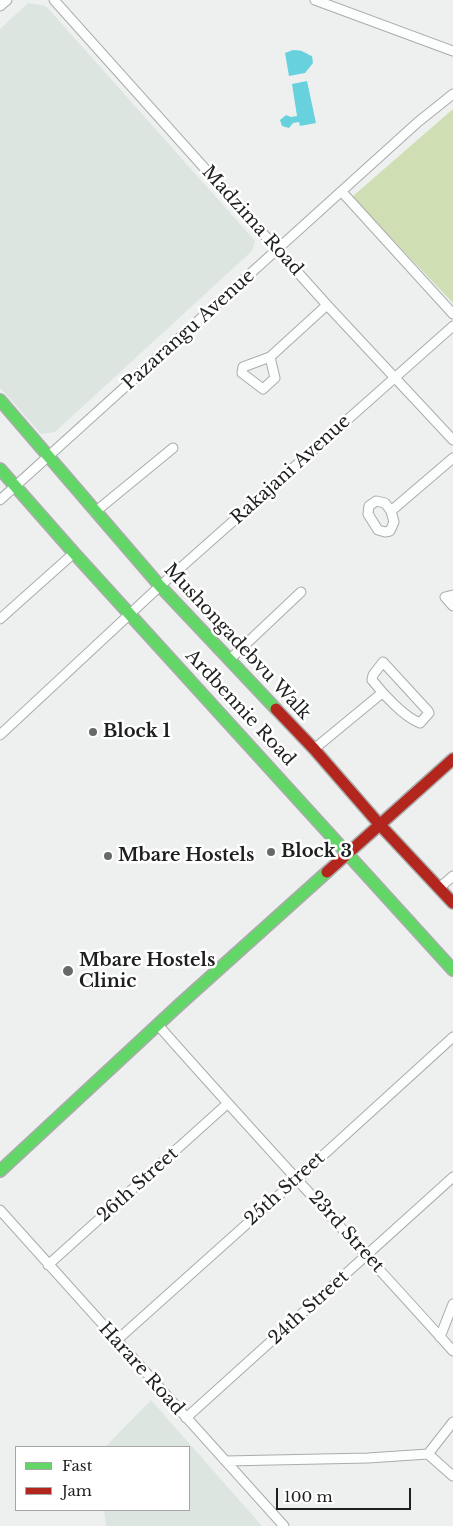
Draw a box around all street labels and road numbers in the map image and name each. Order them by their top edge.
street label: Madzima Road [197,162,307,280]
street label: Pazarangu Avenue [119,265,259,395]
street label: Rakajani Avenue [227,411,355,529]
street label: Mushongadebvu Walk [159,560,315,724]
street label: Ardbennie Road [181,645,299,771]
street label: 26th Street [93,1143,183,1227]
street label: 25th Street [241,1148,329,1230]
street label: 23rd Street [304,1187,388,1277]
street label: 24th Street [265,1266,353,1350]
street label: Harare Road [94,1318,188,1420]

